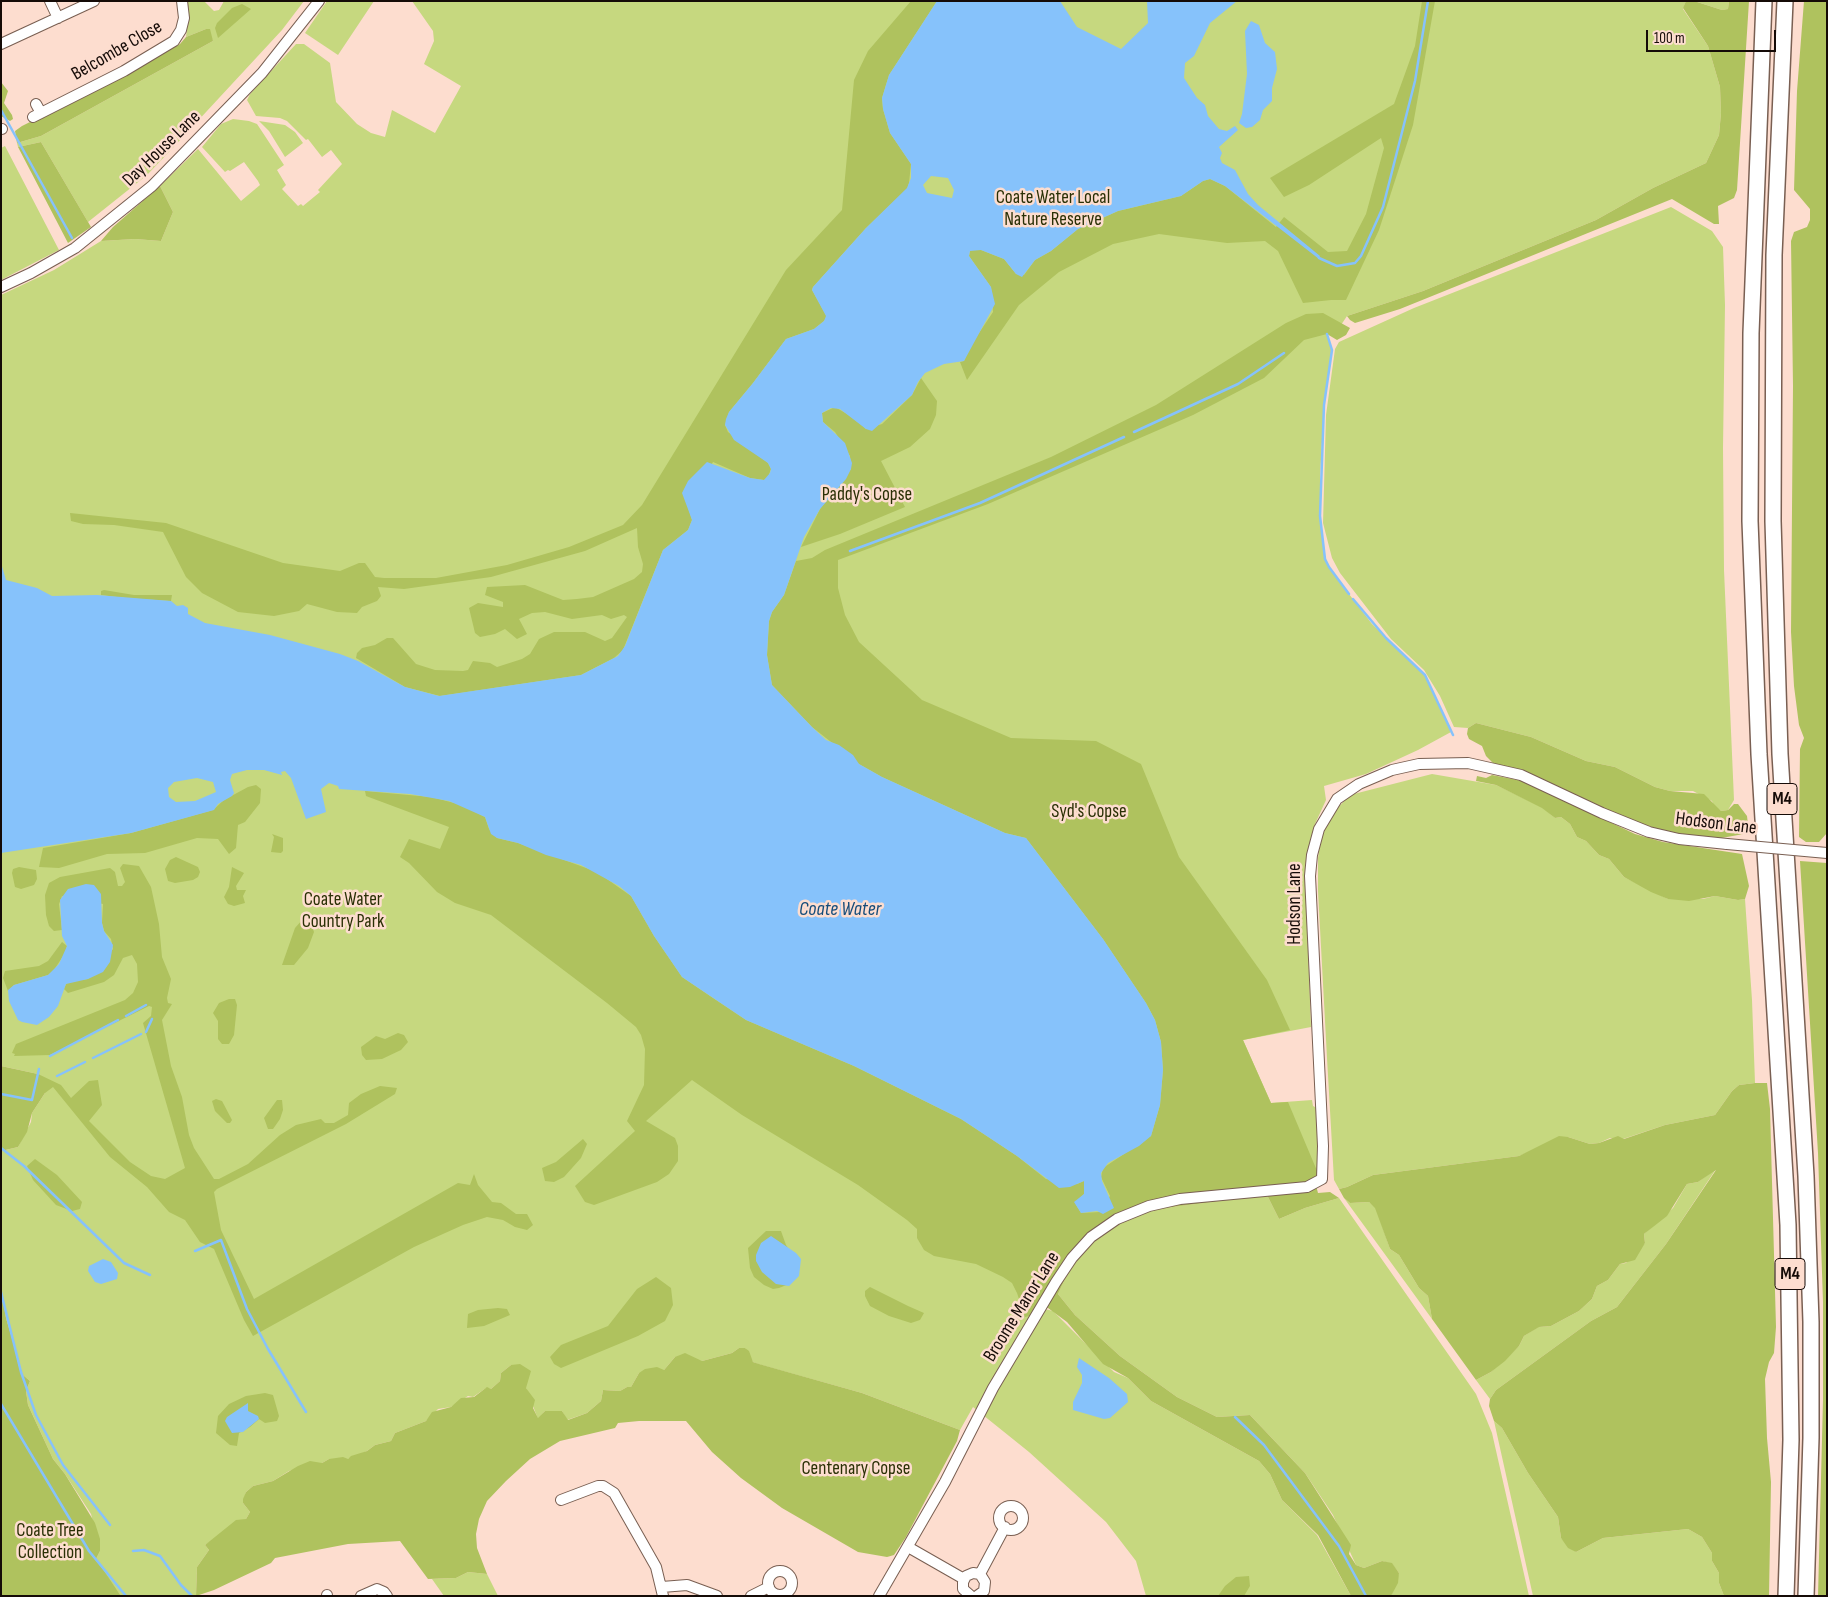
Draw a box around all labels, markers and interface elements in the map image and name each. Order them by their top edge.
street label: Belcombe Close [68,16,166,86]
scale bar [1648,20,1778,52]
text: 100 m [1654,29,1685,48]
street label: Day House Lane [118,106,206,192]
park label: Coate Water Local Nature Reserve [996,187,1110,231]
park label: Paddy's Copse [822,484,912,506]
road number: M4 [1767,784,1797,814]
park label: Syd's Copse [1051,801,1127,823]
street label: Hodson Lane [1674,808,1758,840]
street label: Hodson Lane [1284,863,1306,945]
park label: Coate Water Country Park [302,889,384,933]
water label: Coate Water [799,898,881,922]
street label: Broome Manor Lane [979,1248,1065,1366]
road number: M4 [1775,1258,1805,1290]
park label: Centenary Copse [802,1458,910,1480]
park label: Coate Tree Collection [16,1520,84,1564]

